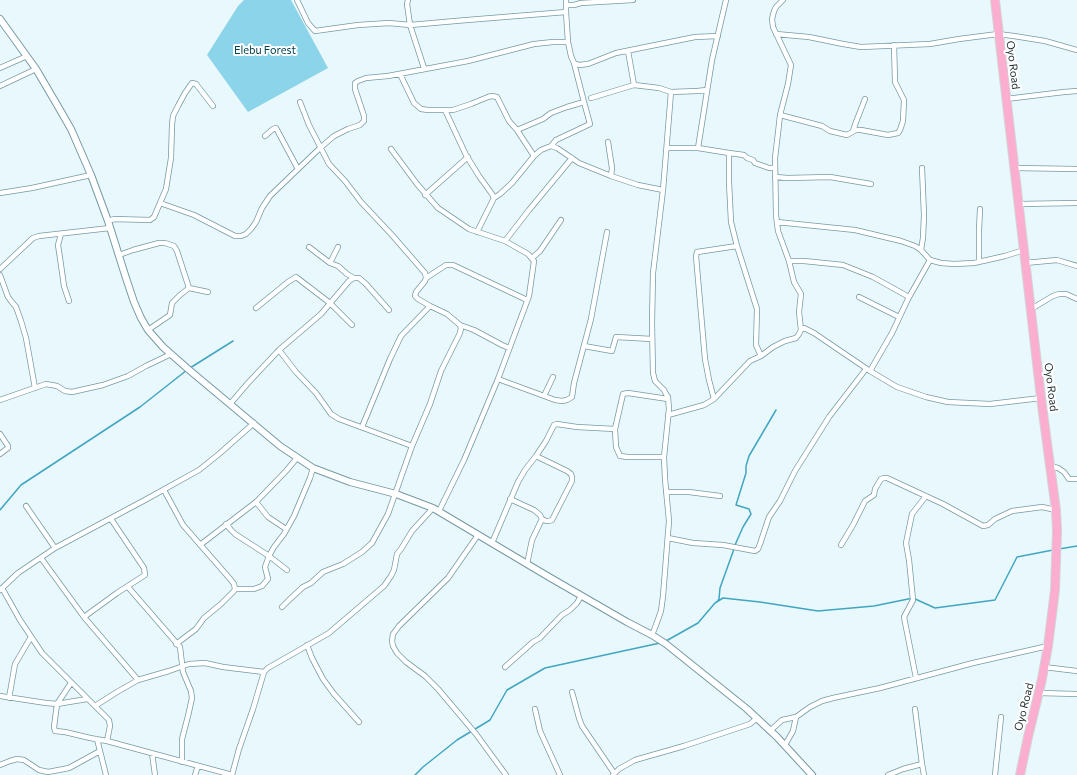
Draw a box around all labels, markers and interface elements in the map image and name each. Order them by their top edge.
street label: Oyo Road [1003,40,1023,90]
park label: Elebu Forest [234,43,296,57]
street label: Oyo Road [1041,362,1061,412]
street label: Oyo Road [1012,682,1036,732]

